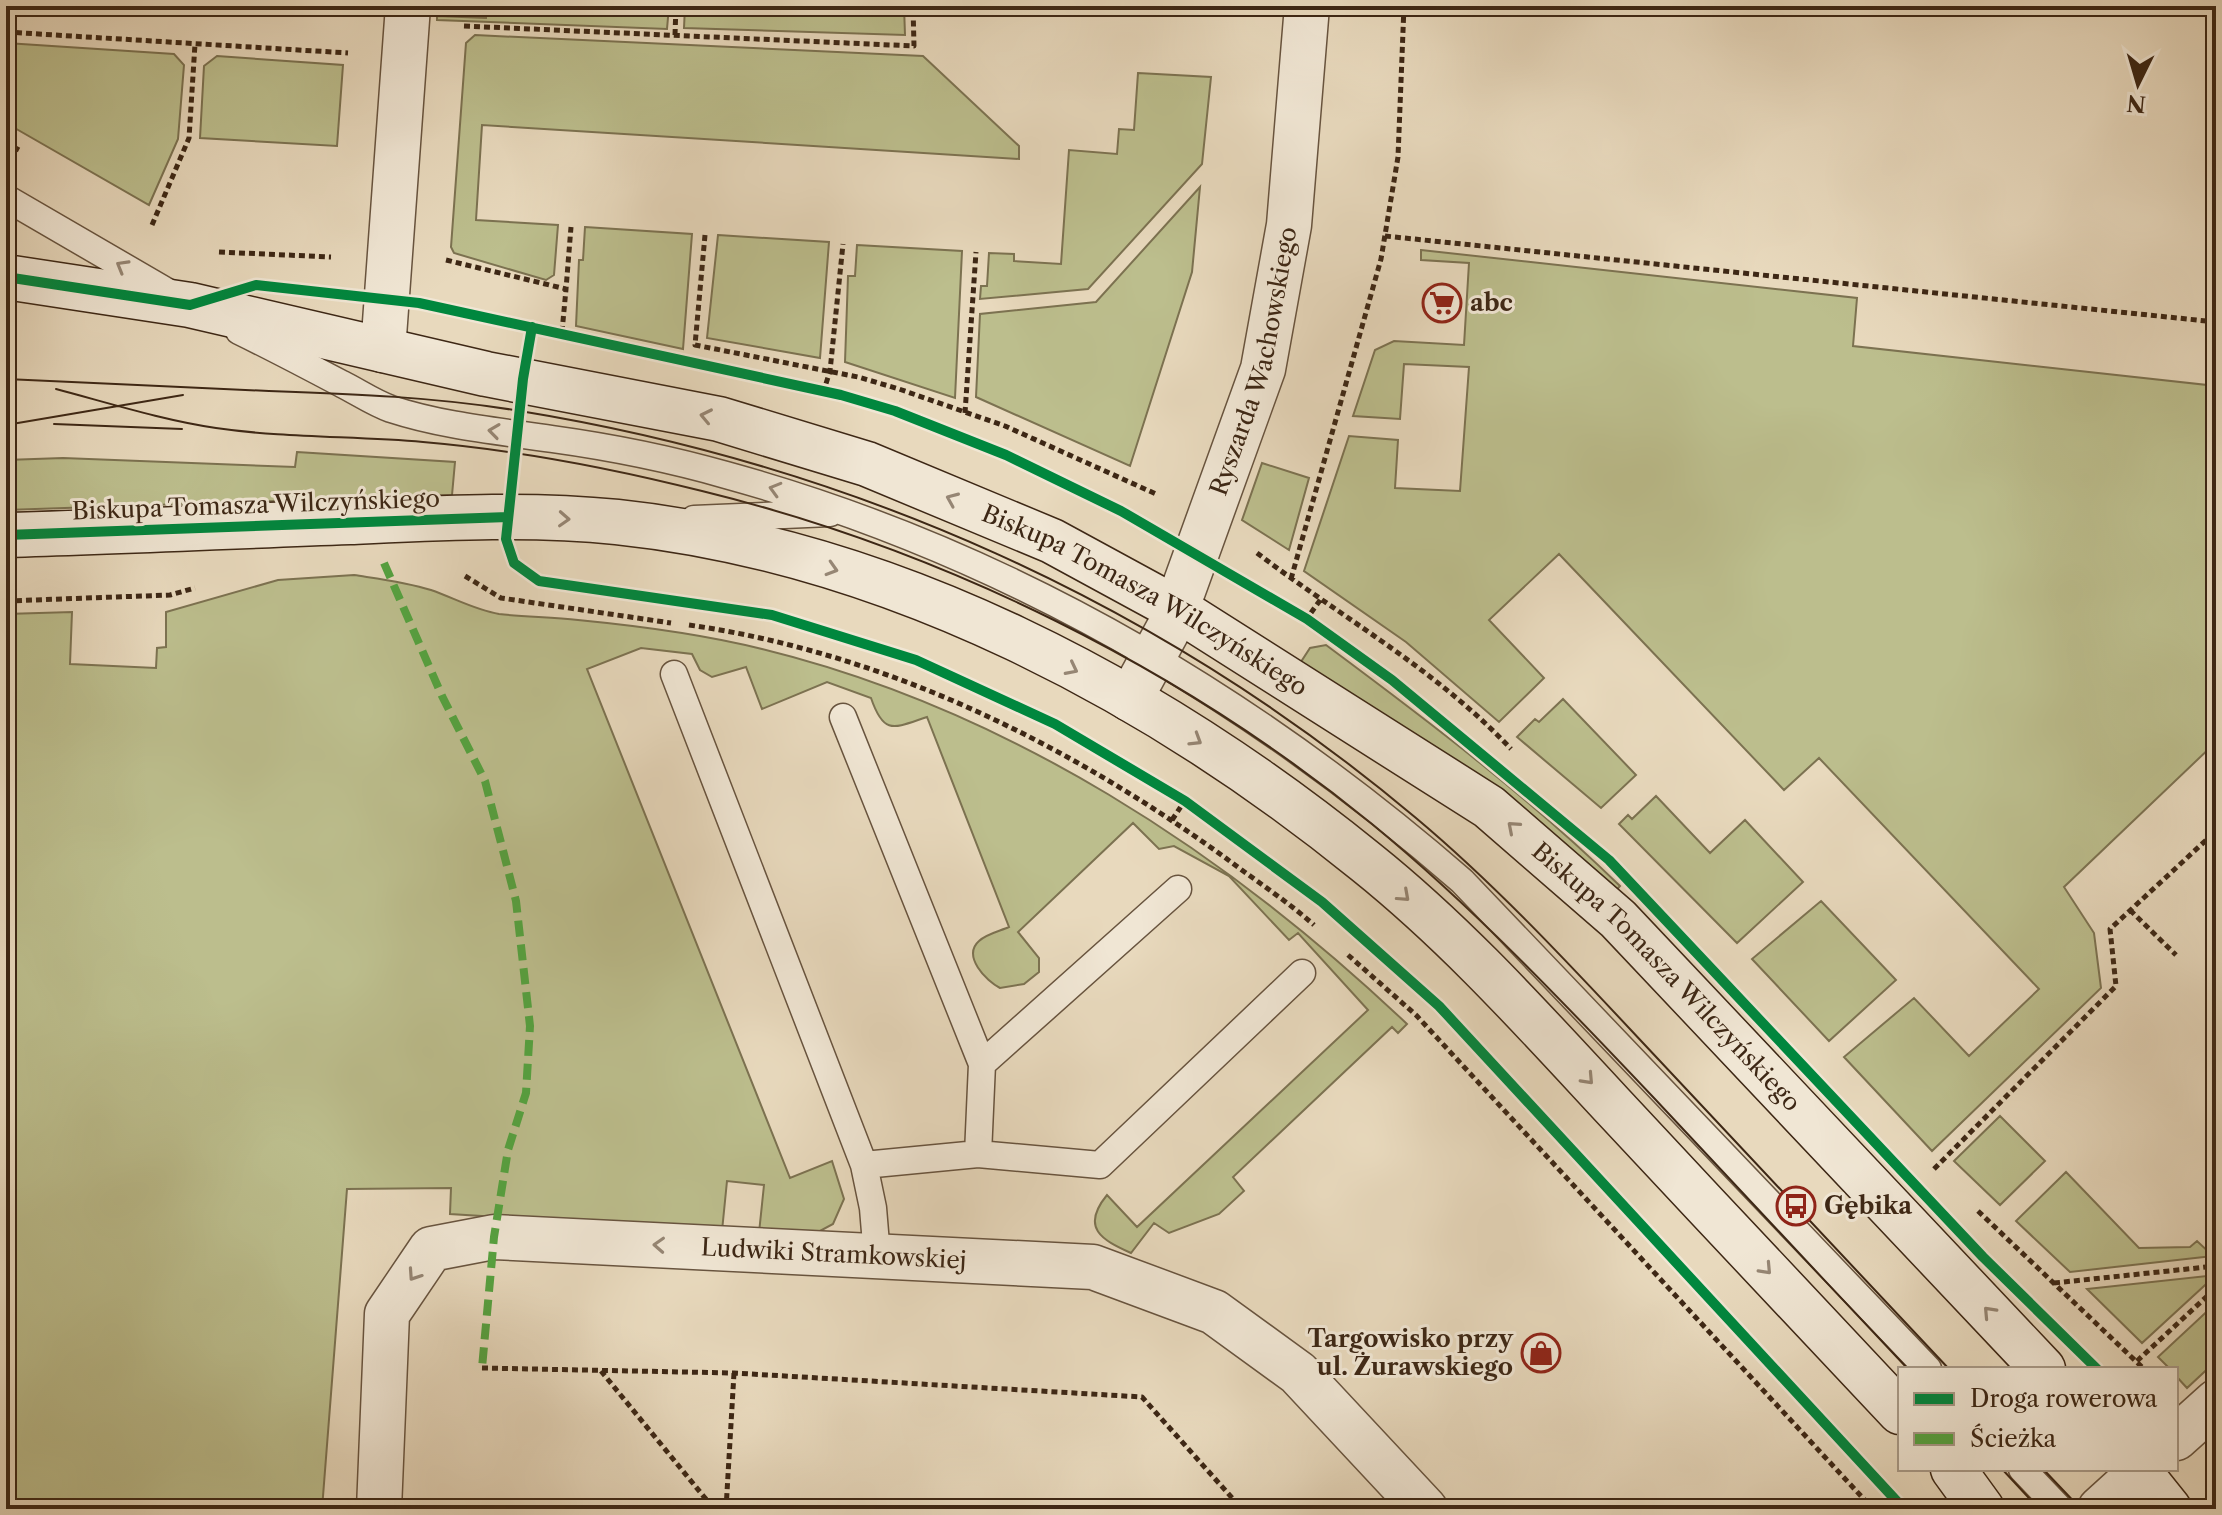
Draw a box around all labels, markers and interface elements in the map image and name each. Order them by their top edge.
north arrow [2098,44,2178,124]
text: N [2126,89,2147,118]
street label: Ryszarda Wachowskiego [1204,224,1302,499]
one-way arrow [117,260,131,276]
supermarket icon: abc [1421,282,1463,324]
place label: abc [1470,288,1513,317]
one-way arrow [699,408,713,425]
one-way arrow [487,423,501,440]
one-way arrow [769,482,783,498]
street label: Biskupa Tomasza Wilczyńskiego [71,484,440,525]
one-way arrow [946,493,960,509]
street label: Biskupa Tomasza Wilczyńskiego [978,498,1313,702]
one-way arrow [558,510,571,527]
one-way arrow [825,560,839,576]
one-way arrow [1063,659,1078,674]
one-way arrow [1187,730,1202,745]
one-way arrow [1508,823,1522,837]
street label: Biskupa Tomasza Wilczyńskiego [1526,836,1807,1117]
one-way arrow [1395,886,1409,901]
one-way arrow [1578,1070,1593,1084]
bus stop icon: Gębika [1775,1185,1817,1227]
place label: Gębika [1824,1191,1913,1220]
street label: Ludwiki Stramkowskiej [700,1232,967,1275]
one-way arrow [652,1237,665,1254]
one-way arrow [1756,1260,1771,1274]
one-way arrow [409,1266,424,1280]
one-way arrow [1984,1307,1998,1321]
place label: Targowisko przy ul. Żurawskiego [1308,1324,1514,1381]
shop icon: Targowisko przy ul. Żurawskiego [1520,1332,1562,1374]
legend [1898,1367,2178,1471]
text: Droga rowerowa [1970,1384,2158,1413]
text: Ścieżka [1970,1423,2056,1453]

